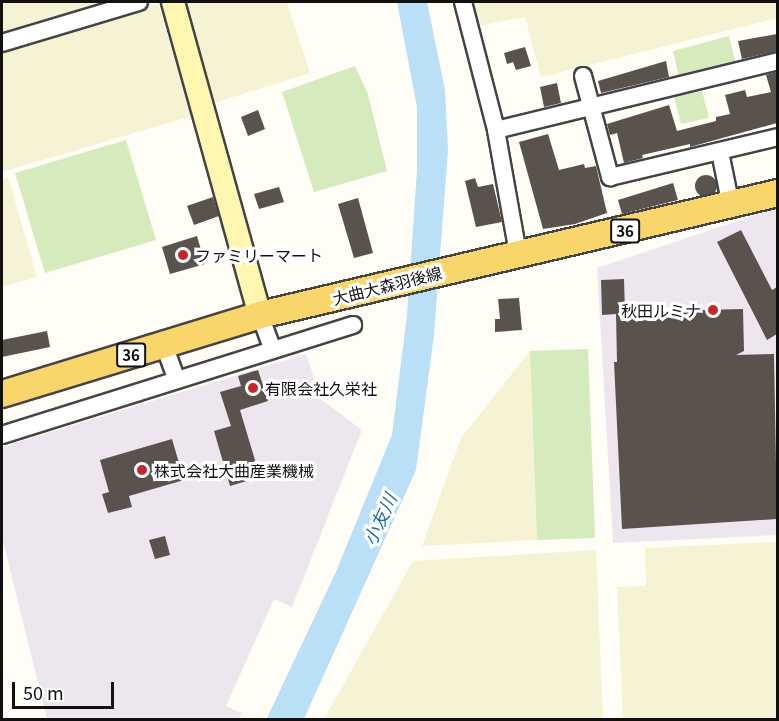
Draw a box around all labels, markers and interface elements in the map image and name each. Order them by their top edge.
road number: 36 [610,219,640,243]
place label: ファミリーマート [195,245,323,265]
marker: ファミリーマート [176,248,190,262]
street label: 大曲大森羽後線 [330,262,444,308]
place label: 秋田ルミナ [621,300,701,320]
marker: 秋田ルミナ [706,303,720,317]
road number: 36 [116,343,146,367]
place label: 有限会社久栄社 [265,378,377,398]
marker: 有限会社久栄社 [246,381,260,395]
place label: 株式会社大曲産業機械 [154,460,314,480]
marker: 株式会社大曲産業機械 [135,463,149,477]
water label: 小友川 [358,490,400,548]
scale bar [15,670,117,708]
text: 50 m [23,679,64,705]

